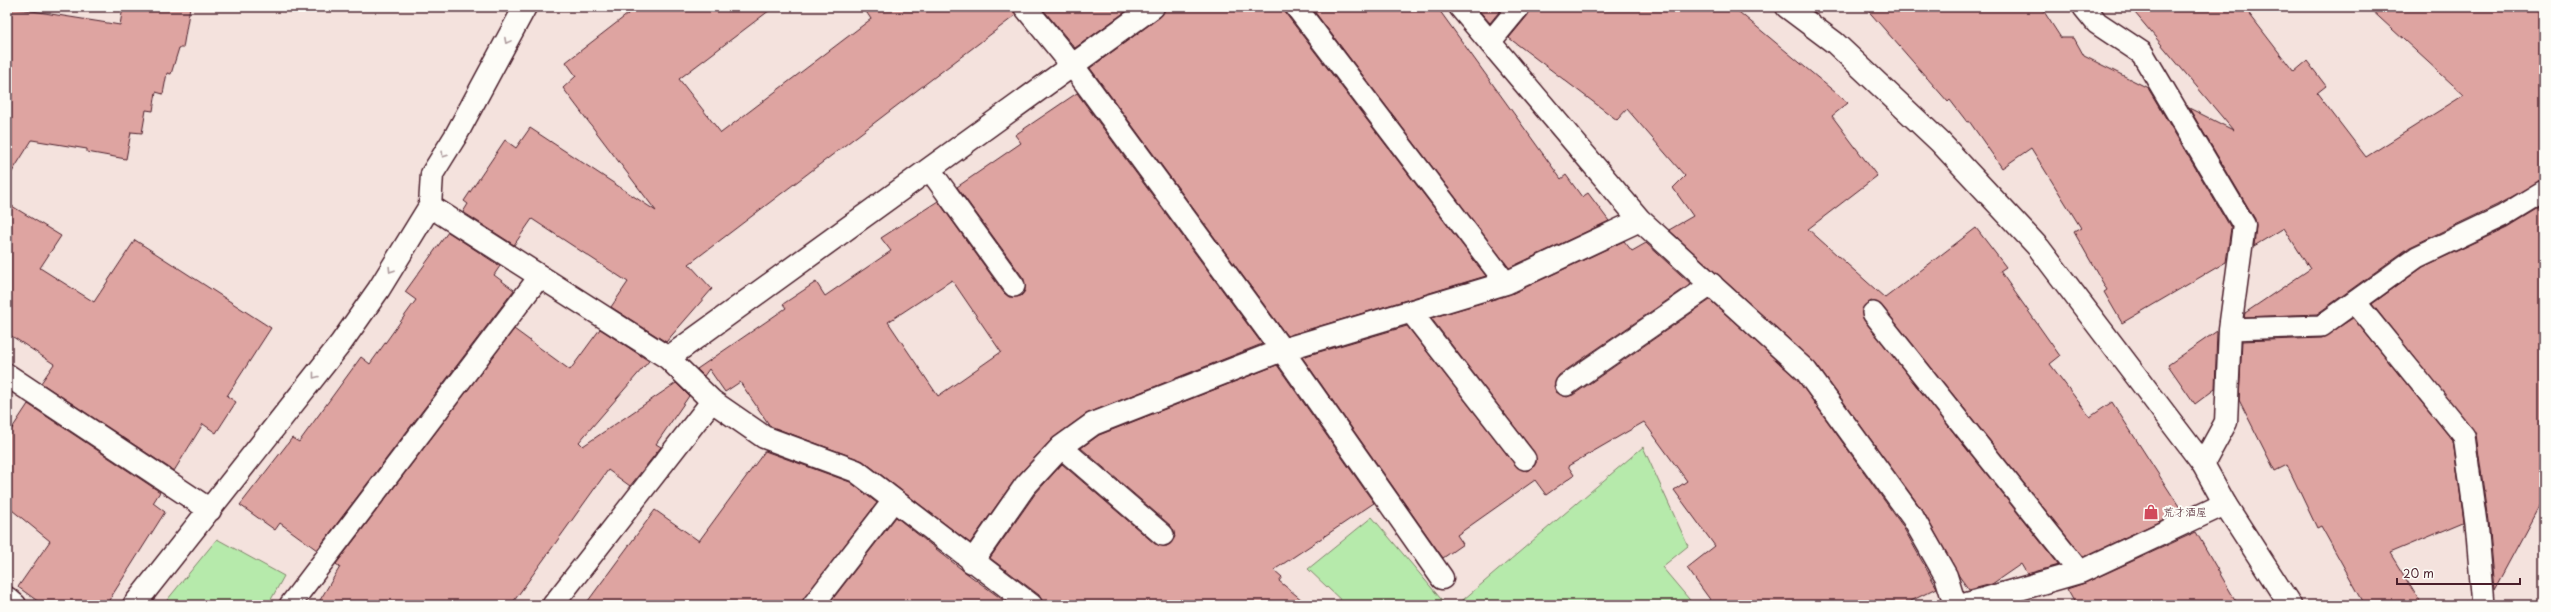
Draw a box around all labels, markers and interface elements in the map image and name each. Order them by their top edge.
one-way arrow [504,37,512,44]
one-way arrow [441,151,449,158]
one-way arrow [388,266,396,273]
one-way arrow [313,371,320,378]
shop icon: 荒才酒屋 [2142,503,2160,521]
place label: 荒才酒屋 [2163,503,2207,520]
scale bar [2397,560,2520,586]
text: 20 m [2403,564,2434,582]

